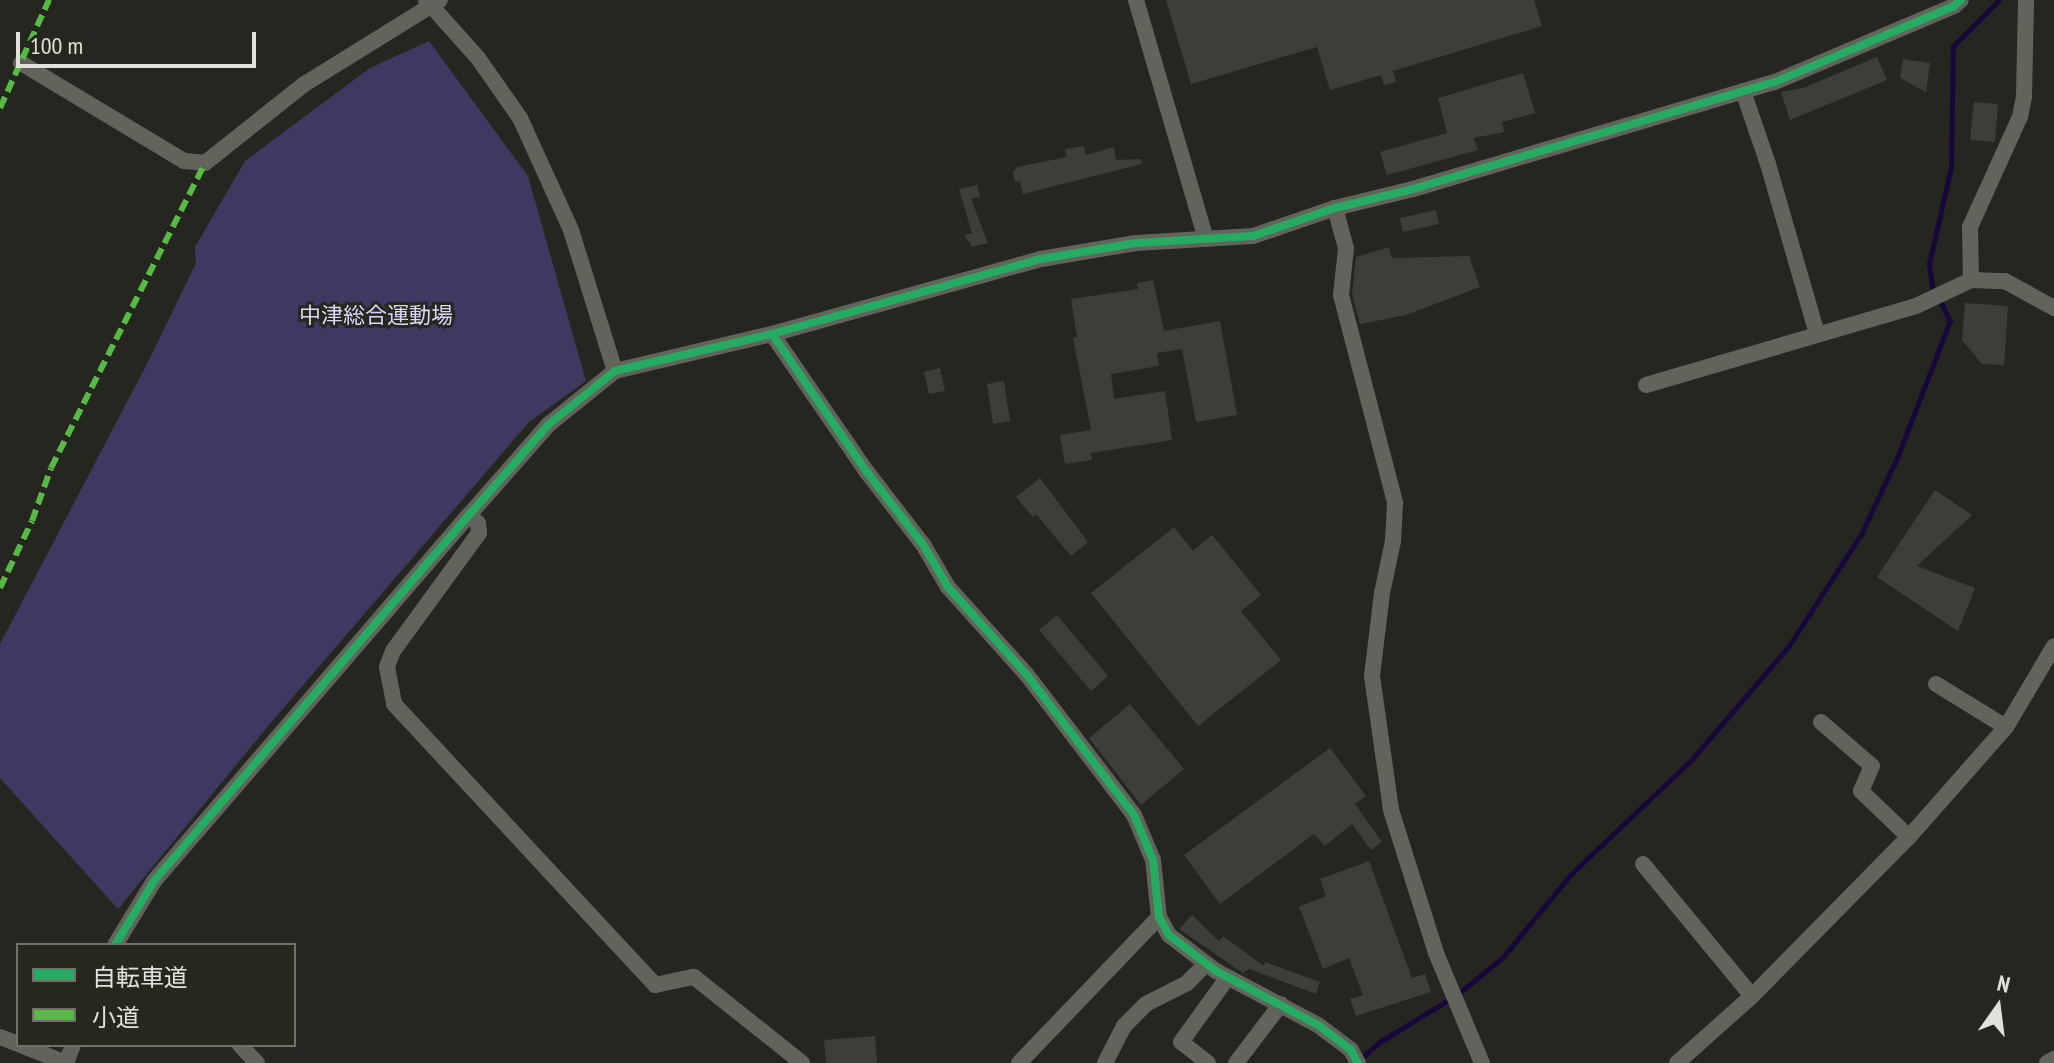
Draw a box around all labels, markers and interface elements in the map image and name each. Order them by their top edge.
scale bar [20,16,260,66]
text: 100 m [30,30,83,61]
park label: 中津総合運動場 [299,303,453,329]
legend [16,943,296,1047]
text: 自転車道 [92,962,188,993]
north arrow [1958,967,2038,1047]
text: N [1995,969,2013,999]
text: 小道 [92,1002,140,1033]

